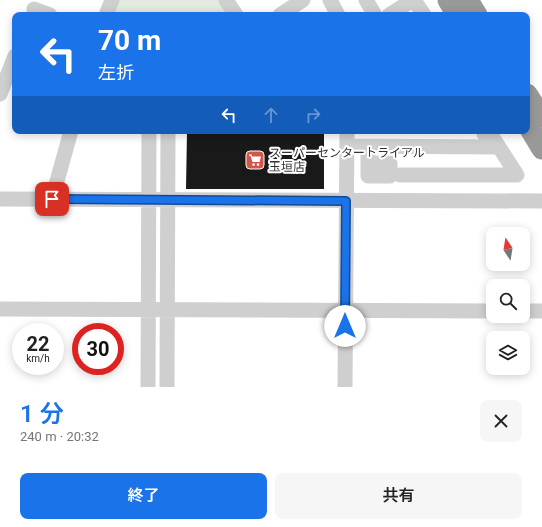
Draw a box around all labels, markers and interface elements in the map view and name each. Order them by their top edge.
text: 70 m [98,24,161,57]
icon: left [32,28,84,80]
text: 左折 [98,62,134,83]
icon: left [218,104,240,126]
icon: ahead [260,104,282,126]
icon: right [302,104,324,126]
place label: スーパーセンタートライアル 玉垣店 [269,146,425,174]
supermarket icon: スーパーセンタートライアル 玉垣店 [244,149,266,171]
pin [35,182,69,216]
icon: arrive [41,188,63,210]
north arrow [486,227,530,271]
map controls [486,227,530,375]
button: search [486,279,530,323]
position arrow [324,305,366,347]
speed limit sign: 30 [72,323,124,375]
button: layers [486,331,530,375]
text: 22 [27,332,49,356]
text: km/h [26,353,50,364]
text: 1 分 [20,400,64,428]
button: close [480,400,522,442]
text: 240 m · 20:32 [20,429,99,444]
button: 終了 [20,473,267,519]
button: 共有 [275,473,522,519]

